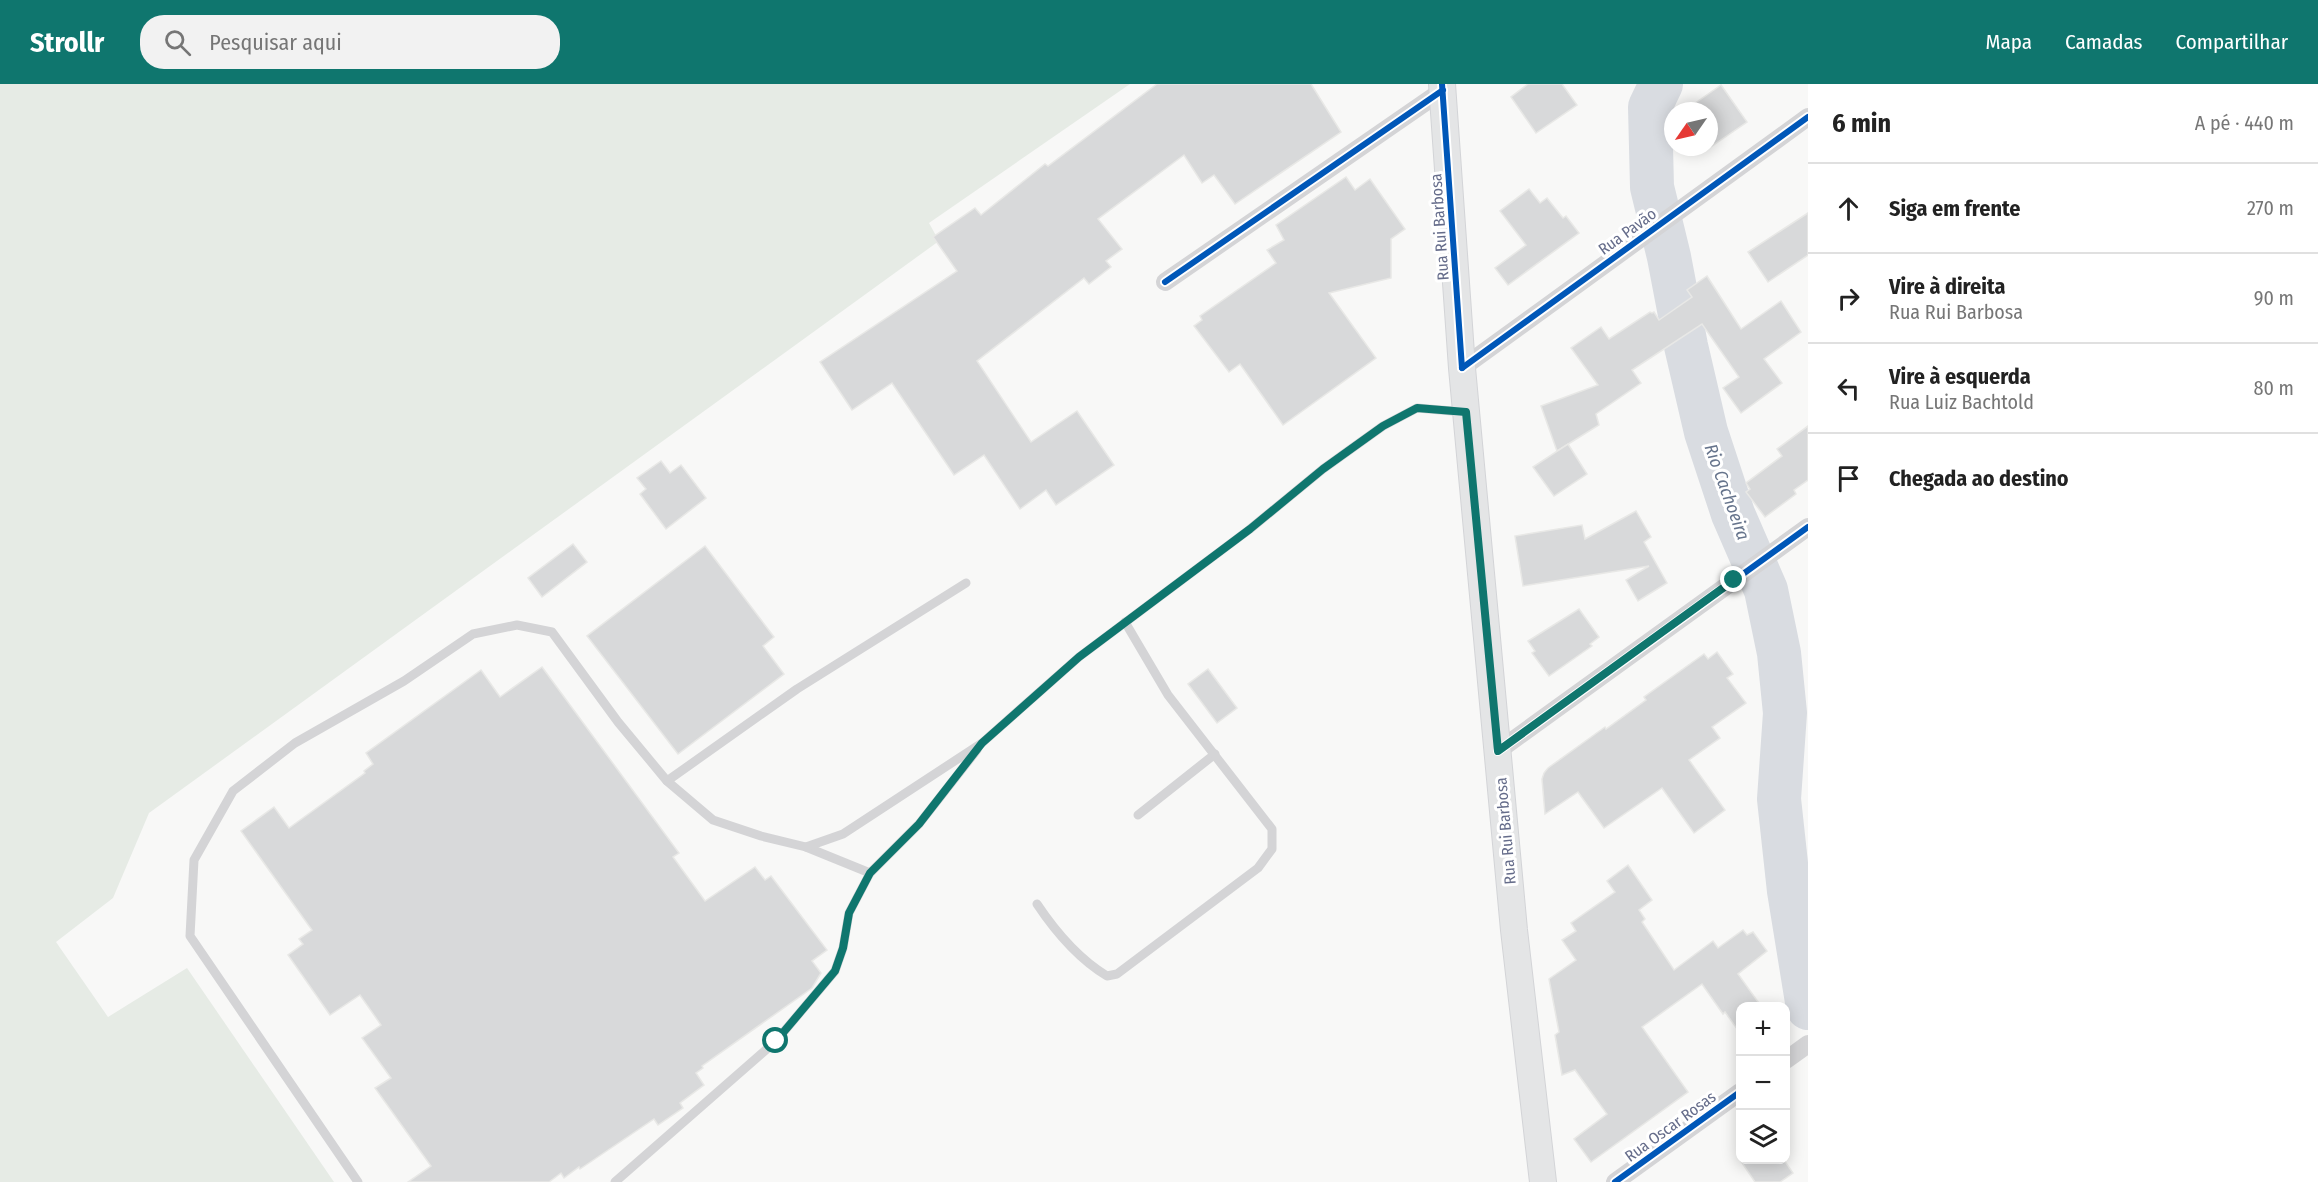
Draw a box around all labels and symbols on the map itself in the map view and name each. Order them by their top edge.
north arrow [1664,102,1718,156]
street label: Rua Rui Barbosa [1426,173,1453,281]
street label: Rua Pavão [1595,204,1660,259]
water label: Rio Cachoeira [1699,441,1755,543]
route end [1720,566,1746,592]
street label: Rua Rui Barbosa [1491,777,1520,885]
route start [762,1027,788,1053]
street label: Rua Oscar Rosas [1621,1087,1720,1166]

